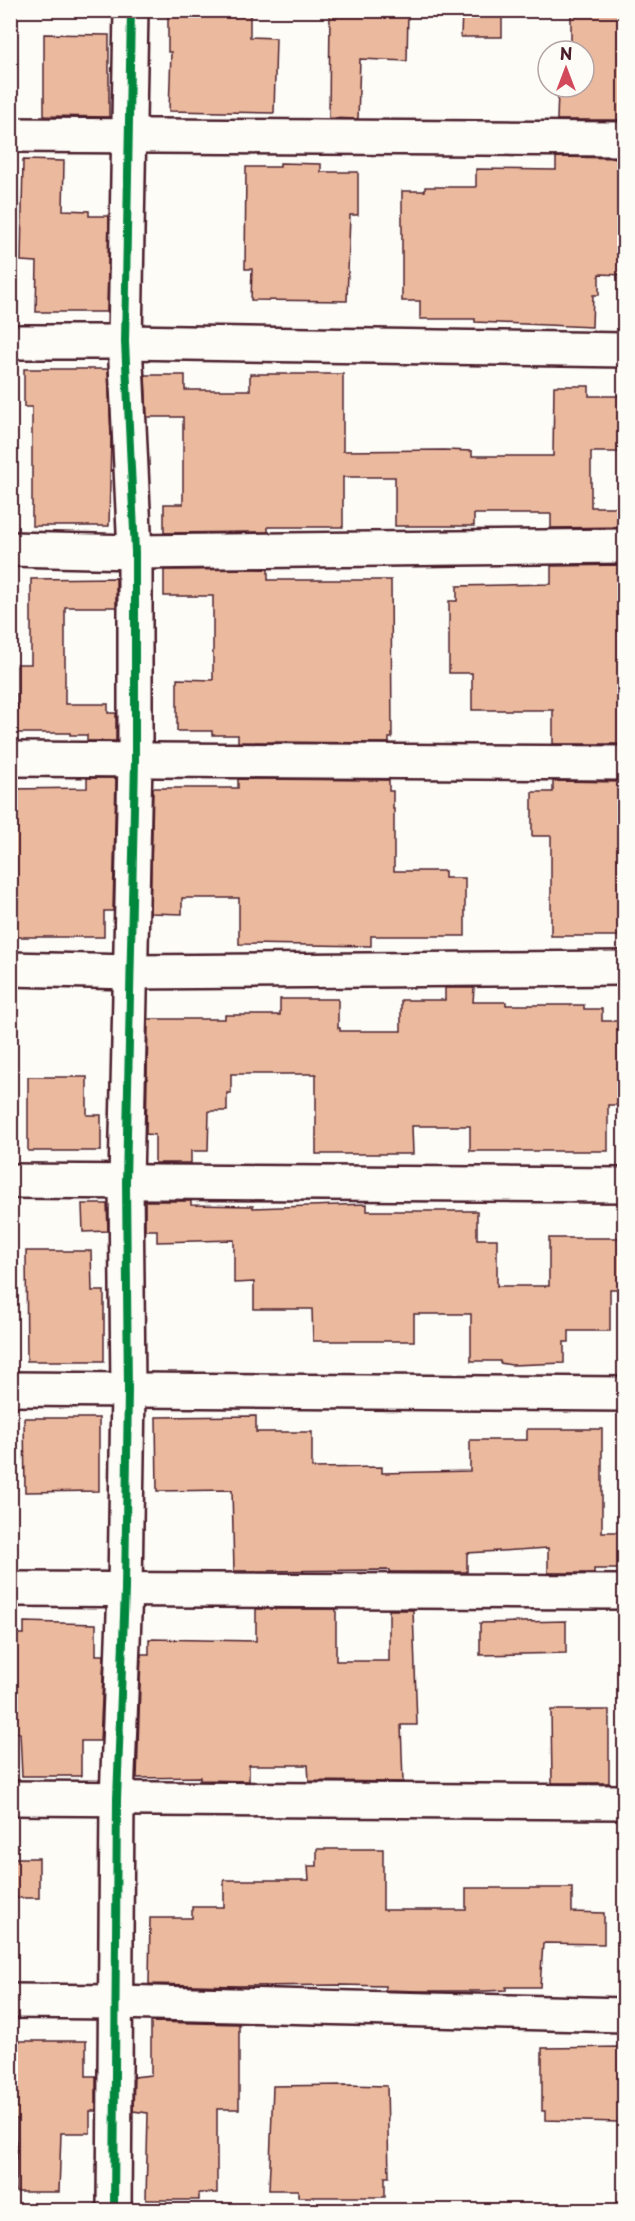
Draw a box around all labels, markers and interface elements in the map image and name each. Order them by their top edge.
north arrow [536,39,596,99]
text: N [560,41,572,65]

